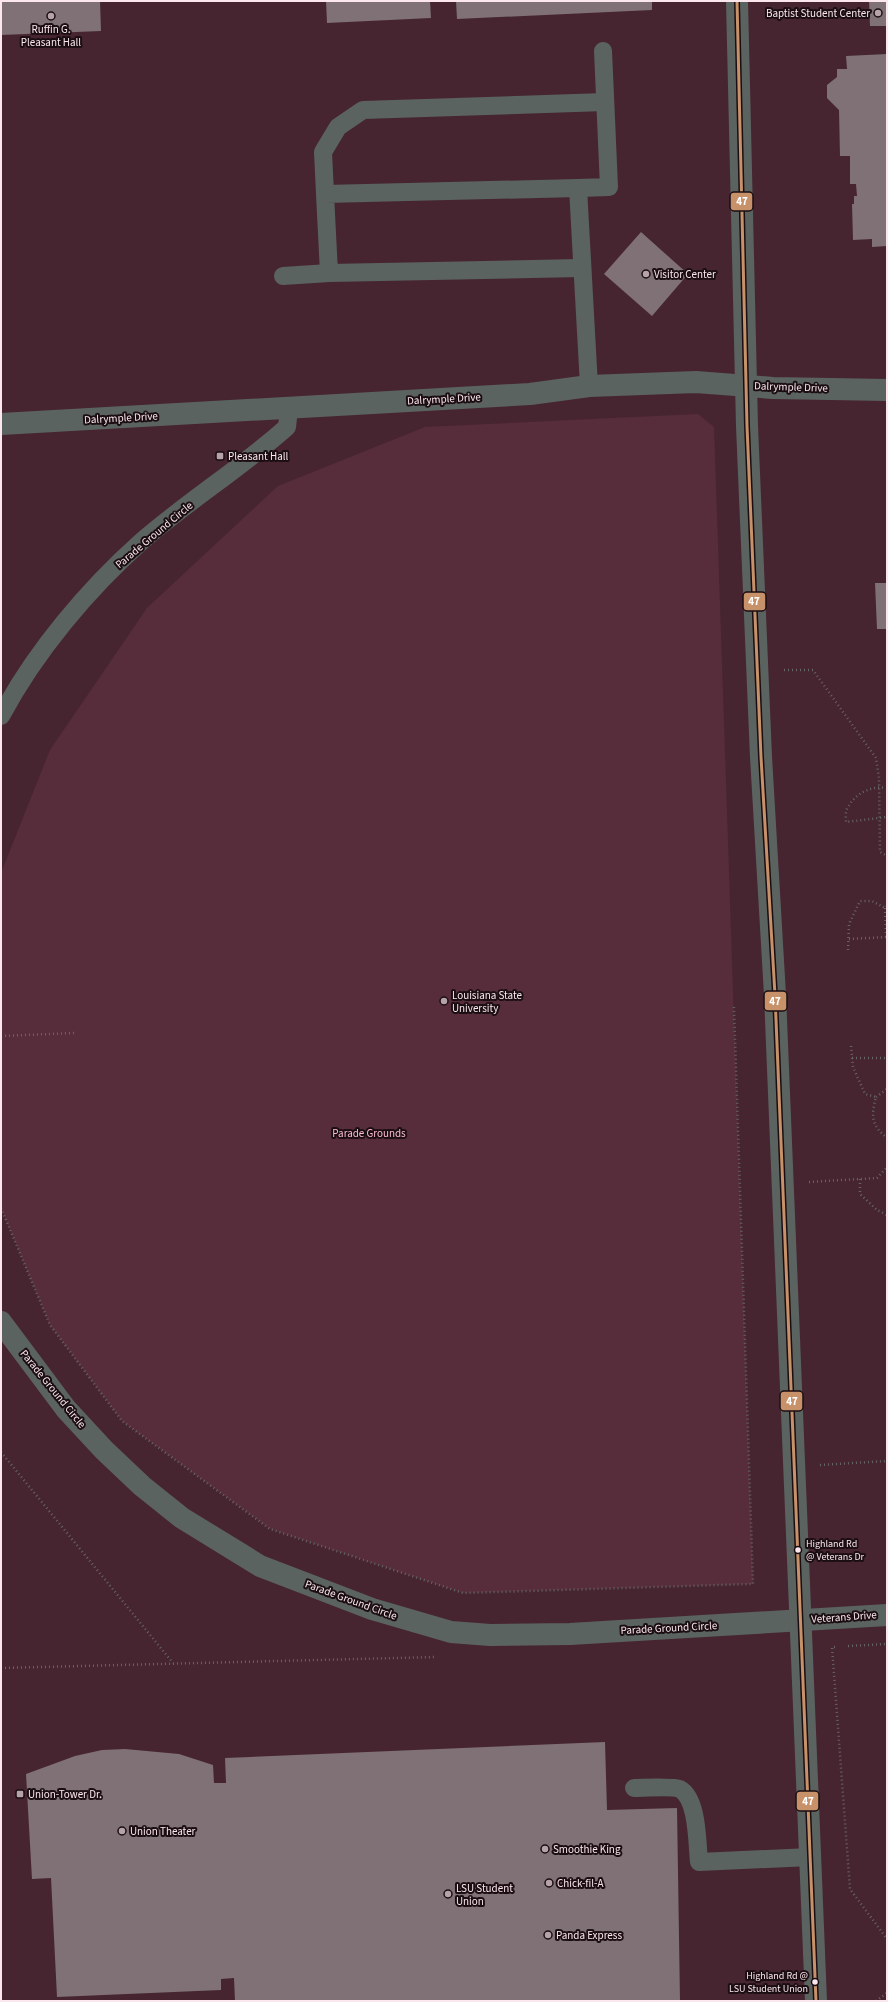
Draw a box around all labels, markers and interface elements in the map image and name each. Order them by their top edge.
place label: Baptist Student Center [766,6,870,21]
marker: Baptist Student Center [873,8,883,18]
marker: Ruffin G. Pleasant Hall [46,11,56,21]
place label: Ruffin G. Pleasant Hall [21,22,81,50]
line badge: 47 [730,192,753,211]
text: 47 [736,194,748,209]
place label: Visitor Center [654,267,716,282]
marker: Visitor Center [641,269,651,279]
street label: Dalrymple Drive [754,378,829,396]
street label: Dalrymple Drive [407,390,482,408]
street label: Dalrymple Drive [84,409,159,427]
place label: Pleasant Hall [228,449,288,464]
marker: Pleasant Hall [215,451,225,461]
street label: Parade Ground Circle [112,498,196,572]
line badge: 47 [743,592,766,611]
text: 47 [748,594,760,609]
place label: Louisiana State University [452,988,523,1016]
line badge: 47 [764,991,787,1011]
text: 47 [769,994,781,1009]
marker: Louisiana State University [439,996,449,1006]
park label: Parade Grounds [332,1126,406,1141]
street label: Parade Ground Circle [17,1347,90,1432]
line badge: 47 [780,1391,803,1411]
text: 47 [786,1394,798,1409]
place label: Highland Rd @ Veterans Dr [806,1537,865,1564]
marker: Highland Rd @ Veterans Dr [793,1545,803,1555]
street label: Parade Ground Circle [303,1576,400,1624]
street label: Veterans Drive [811,1607,878,1627]
street label: Parade Ground Circle [620,1618,718,1638]
place label: Union-Tower Dr. [28,1787,102,1802]
marker: Union-Tower Dr. [15,1789,25,1799]
line badge: 47 [796,1791,819,1811]
text: 47 [802,1794,814,1809]
place label: Union Theater [130,1824,196,1839]
marker: Union Theater [117,1826,127,1836]
place label: Smoothie King [553,1842,621,1857]
marker: Smoothie King [540,1844,550,1854]
place label: Chick-fil-A [557,1876,604,1891]
marker: Chick-fil-A [544,1878,554,1888]
place label: LSU Student Union [456,1881,513,1909]
marker: LSU Student Union [443,1889,453,1899]
place label: Panda Express [556,1928,622,1943]
marker: Panda Express [543,1930,553,1940]
place label: Highland Rd @ LSU Student Union [729,1969,808,1996]
marker: Highland Rd @ LSU Student Union [810,1977,820,1987]

